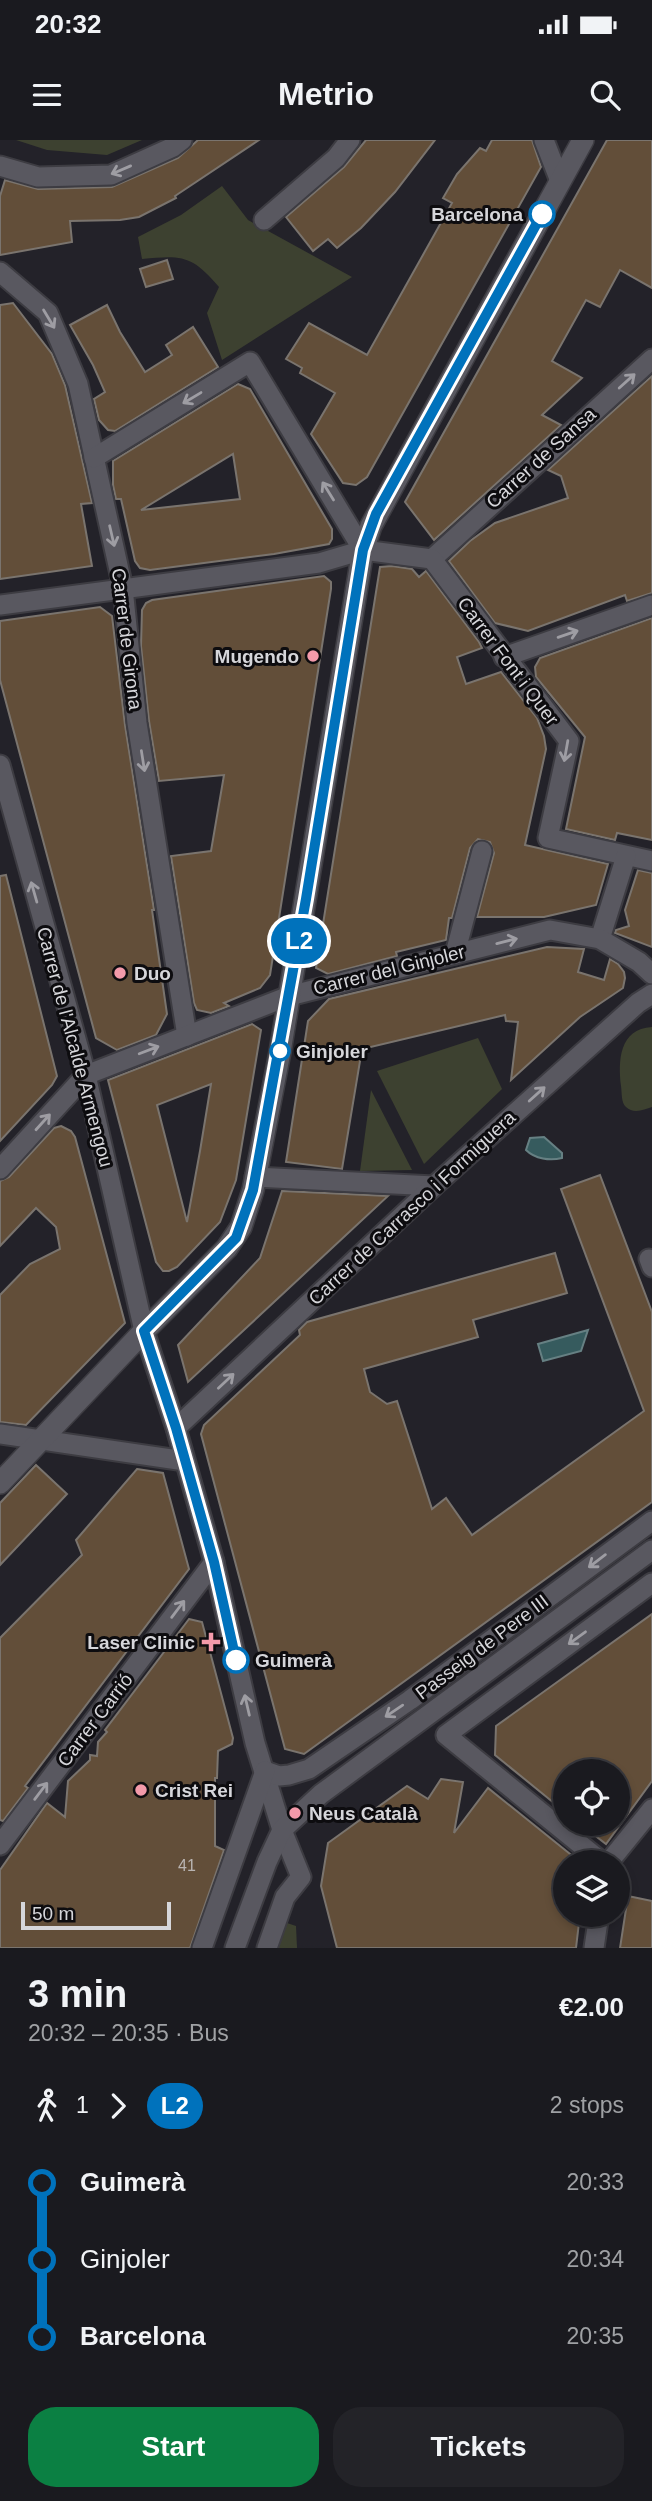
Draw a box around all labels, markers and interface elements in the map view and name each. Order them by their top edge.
text: 20:32 [35,9,102,39]
icon: menu [28,76,66,114]
text: Metrio [278,76,374,112]
icon: search [586,76,624,114]
one-way arrow [111,164,132,177]
marker: Barcelona [529,201,555,227]
place label: Barcelona [431,204,523,225]
one-way arrow [42,308,56,328]
one-way arrow [618,373,636,389]
one-way arrow [182,391,202,405]
street label: Carrer de Sansa [482,403,600,512]
one-way arrow [320,482,334,502]
one-way arrow [105,524,119,547]
street label: Carrer de Girona [108,567,146,711]
street label: Carrer Font i Quer [453,593,563,729]
one-way arrow [557,627,579,639]
place label: Mugendo [215,646,299,667]
marker: Mugendo [305,648,321,664]
one-way arrow [559,740,572,762]
one-way arrow [137,749,150,772]
one-way arrow [26,881,39,903]
line badge: L2 [268,918,330,964]
street label: Carrer de l'Alcalde Armengou [33,925,117,1169]
text: L2 [285,927,313,954]
one-way arrow [495,934,518,947]
street label: Carrer del Ginjoler [311,941,467,999]
place label: Duo [134,963,171,984]
marker: Duo [112,965,128,981]
marker: Ginjoler [270,1041,290,1061]
place label: Ginjoler [296,1041,368,1062]
one-way arrow [138,1043,160,1056]
one-way arrow [528,1086,546,1102]
street label: Carrer de Carrasco i Formiguera [304,1106,520,1309]
one-way arrow [35,1113,51,1131]
one-way arrow [216,1373,234,1390]
one-way arrow [587,1553,606,1568]
street label: Passeig de Pere III [412,1590,552,1704]
one-way arrow [171,1600,186,1619]
one-way arrow [568,1630,587,1645]
place label: Laser Clinic [87,1632,195,1653]
marker: Laser Clinic [201,1632,221,1652]
marker: Guimerà [223,1647,249,1673]
place label: Guimerà [255,1650,333,1671]
street label: Carrer Carrió [53,1669,137,1771]
one-way arrow [240,1694,253,1717]
one-way arrow [385,1704,404,1718]
map controls [553,1759,630,1927]
button: locate [553,1759,630,1836]
place label: Crist Rei [155,1780,233,1801]
one-way arrow [34,1782,49,1801]
marker: Crist Rei [133,1782,149,1798]
place label: Neus Català [309,1803,418,1824]
marker: Neus Català [287,1805,303,1821]
button: layers [553,1850,630,1927]
house number: 41 [178,1857,196,1874]
scale bar [21,1899,172,1931]
text: 50 m [32,1903,74,1924]
text: 3 min [28,1973,127,2015]
text: €2.00 [559,1992,624,2022]
text: 20:32 – 20:35 · Bus [28,2020,229,2046]
icon: walk [28,2087,66,2125]
icon: forward [99,2087,137,2125]
text: 1 [76,2092,89,2118]
text: L2 [161,2092,189,2119]
text: 2 stops [550,2092,624,2118]
text: Guimerà [80,2167,186,2197]
text: 20:33 [566,2169,624,2195]
text: Ginjoler [80,2244,170,2274]
text: 20:34 [566,2246,624,2272]
text: Barcelona [80,2321,206,2351]
text: 20:35 [566,2323,624,2349]
button: Start [28,2407,319,2487]
button: Tickets [333,2407,624,2487]

